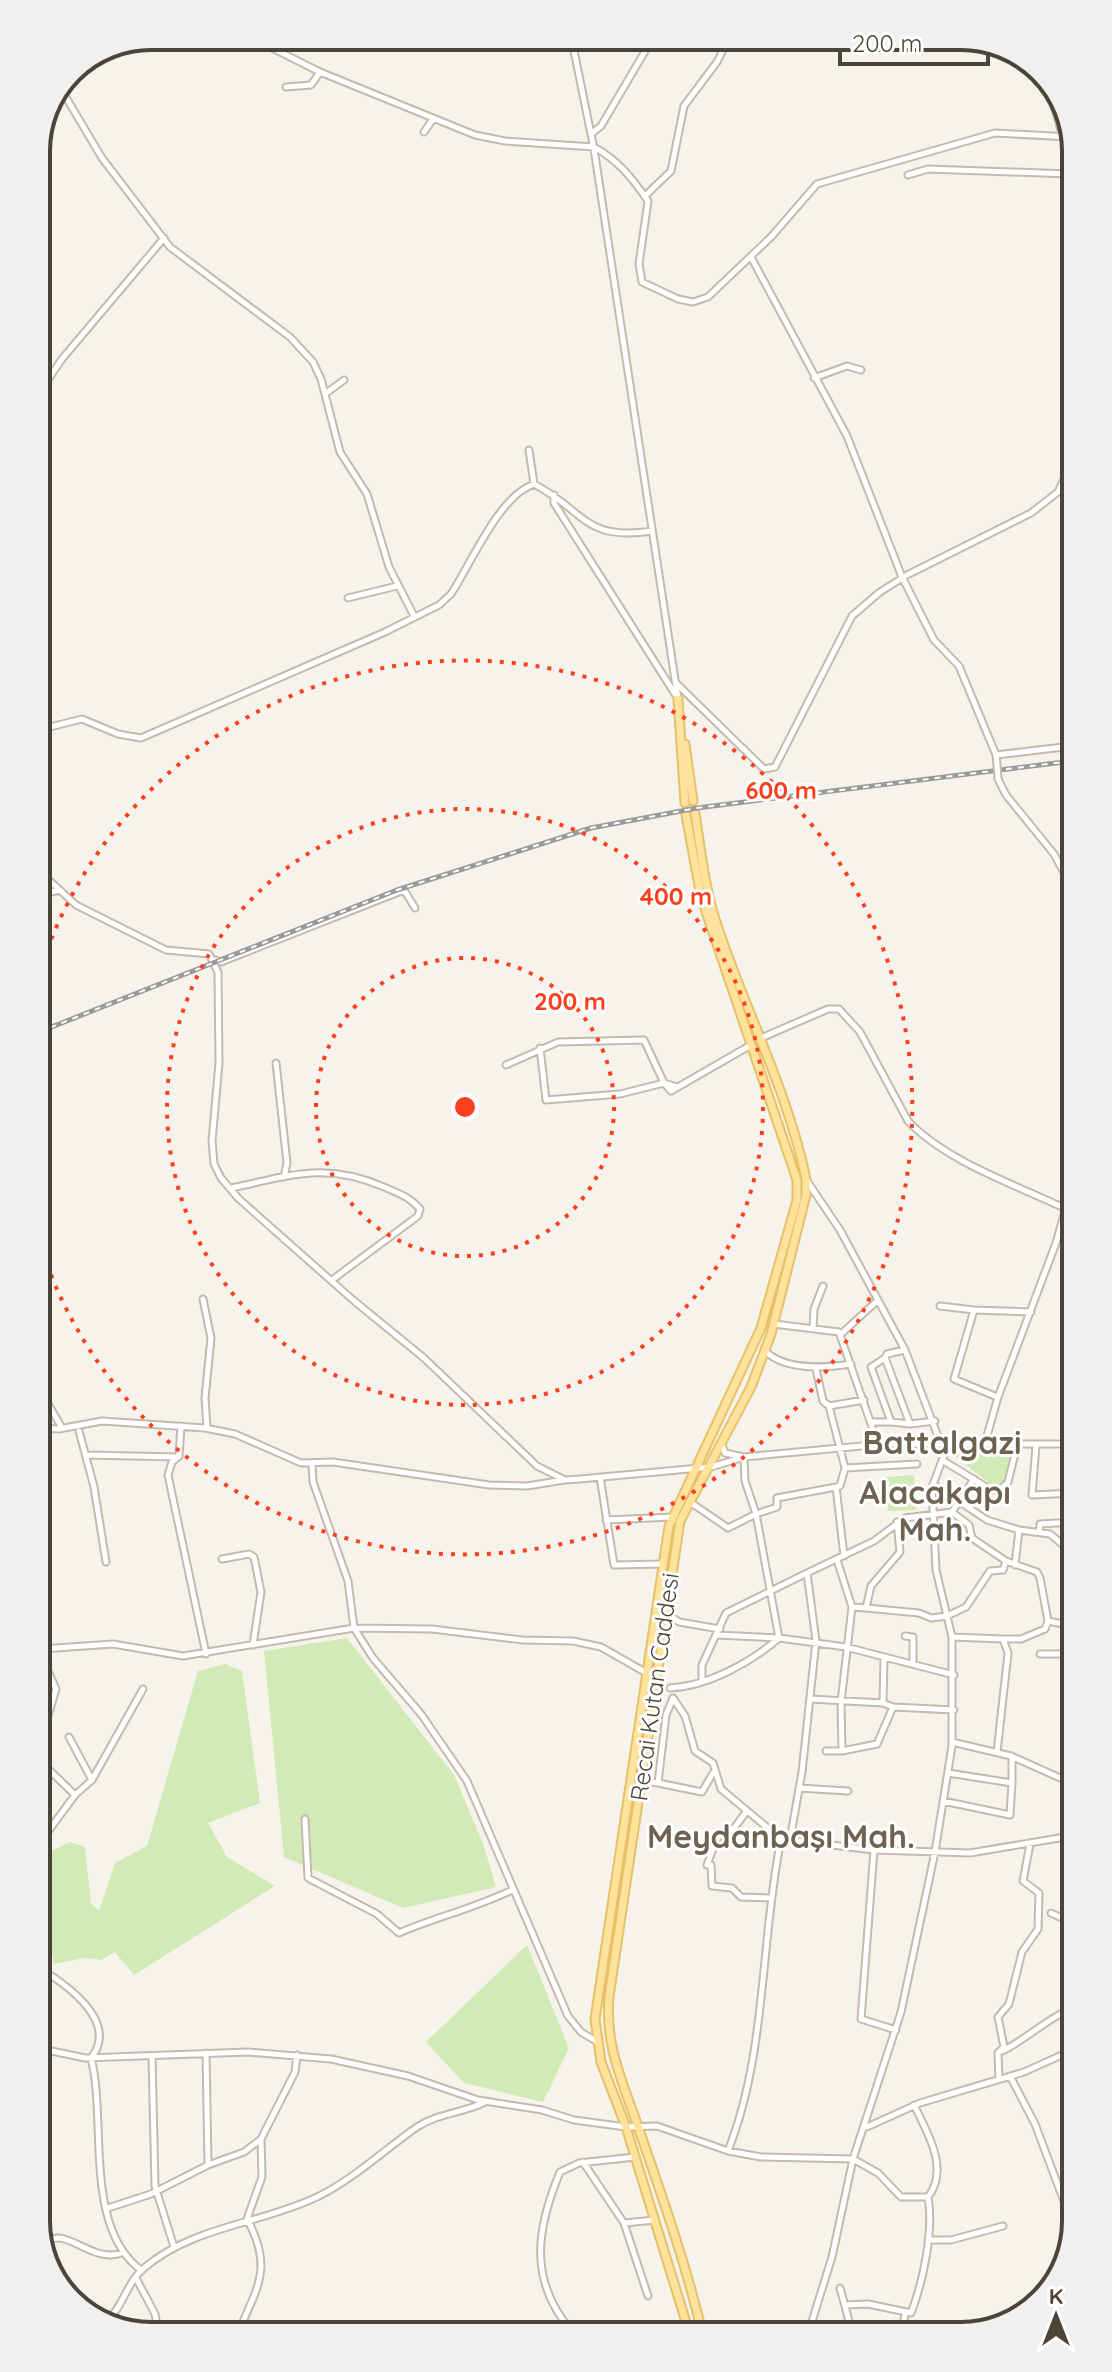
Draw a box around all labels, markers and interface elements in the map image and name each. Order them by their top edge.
scale bar [840,16,988,66]
text: 200 m [852,28,922,58]
text: 600 m [745,775,817,805]
text: 400 m [640,881,712,911]
text: 200 m [534,986,606,1016]
centre of rings [451,1093,479,1121]
district label: Battalgazi [862,1422,1022,1462]
district label: Alacakapı Mah. [859,1472,1011,1549]
street label: Recai Kutan Caddesi [623,1571,685,1803]
district label: Meydanbaşı Mah. [647,1816,915,1856]
north arrow [1016,2276,1096,2356]
text: K [1049,2282,1063,2310]

